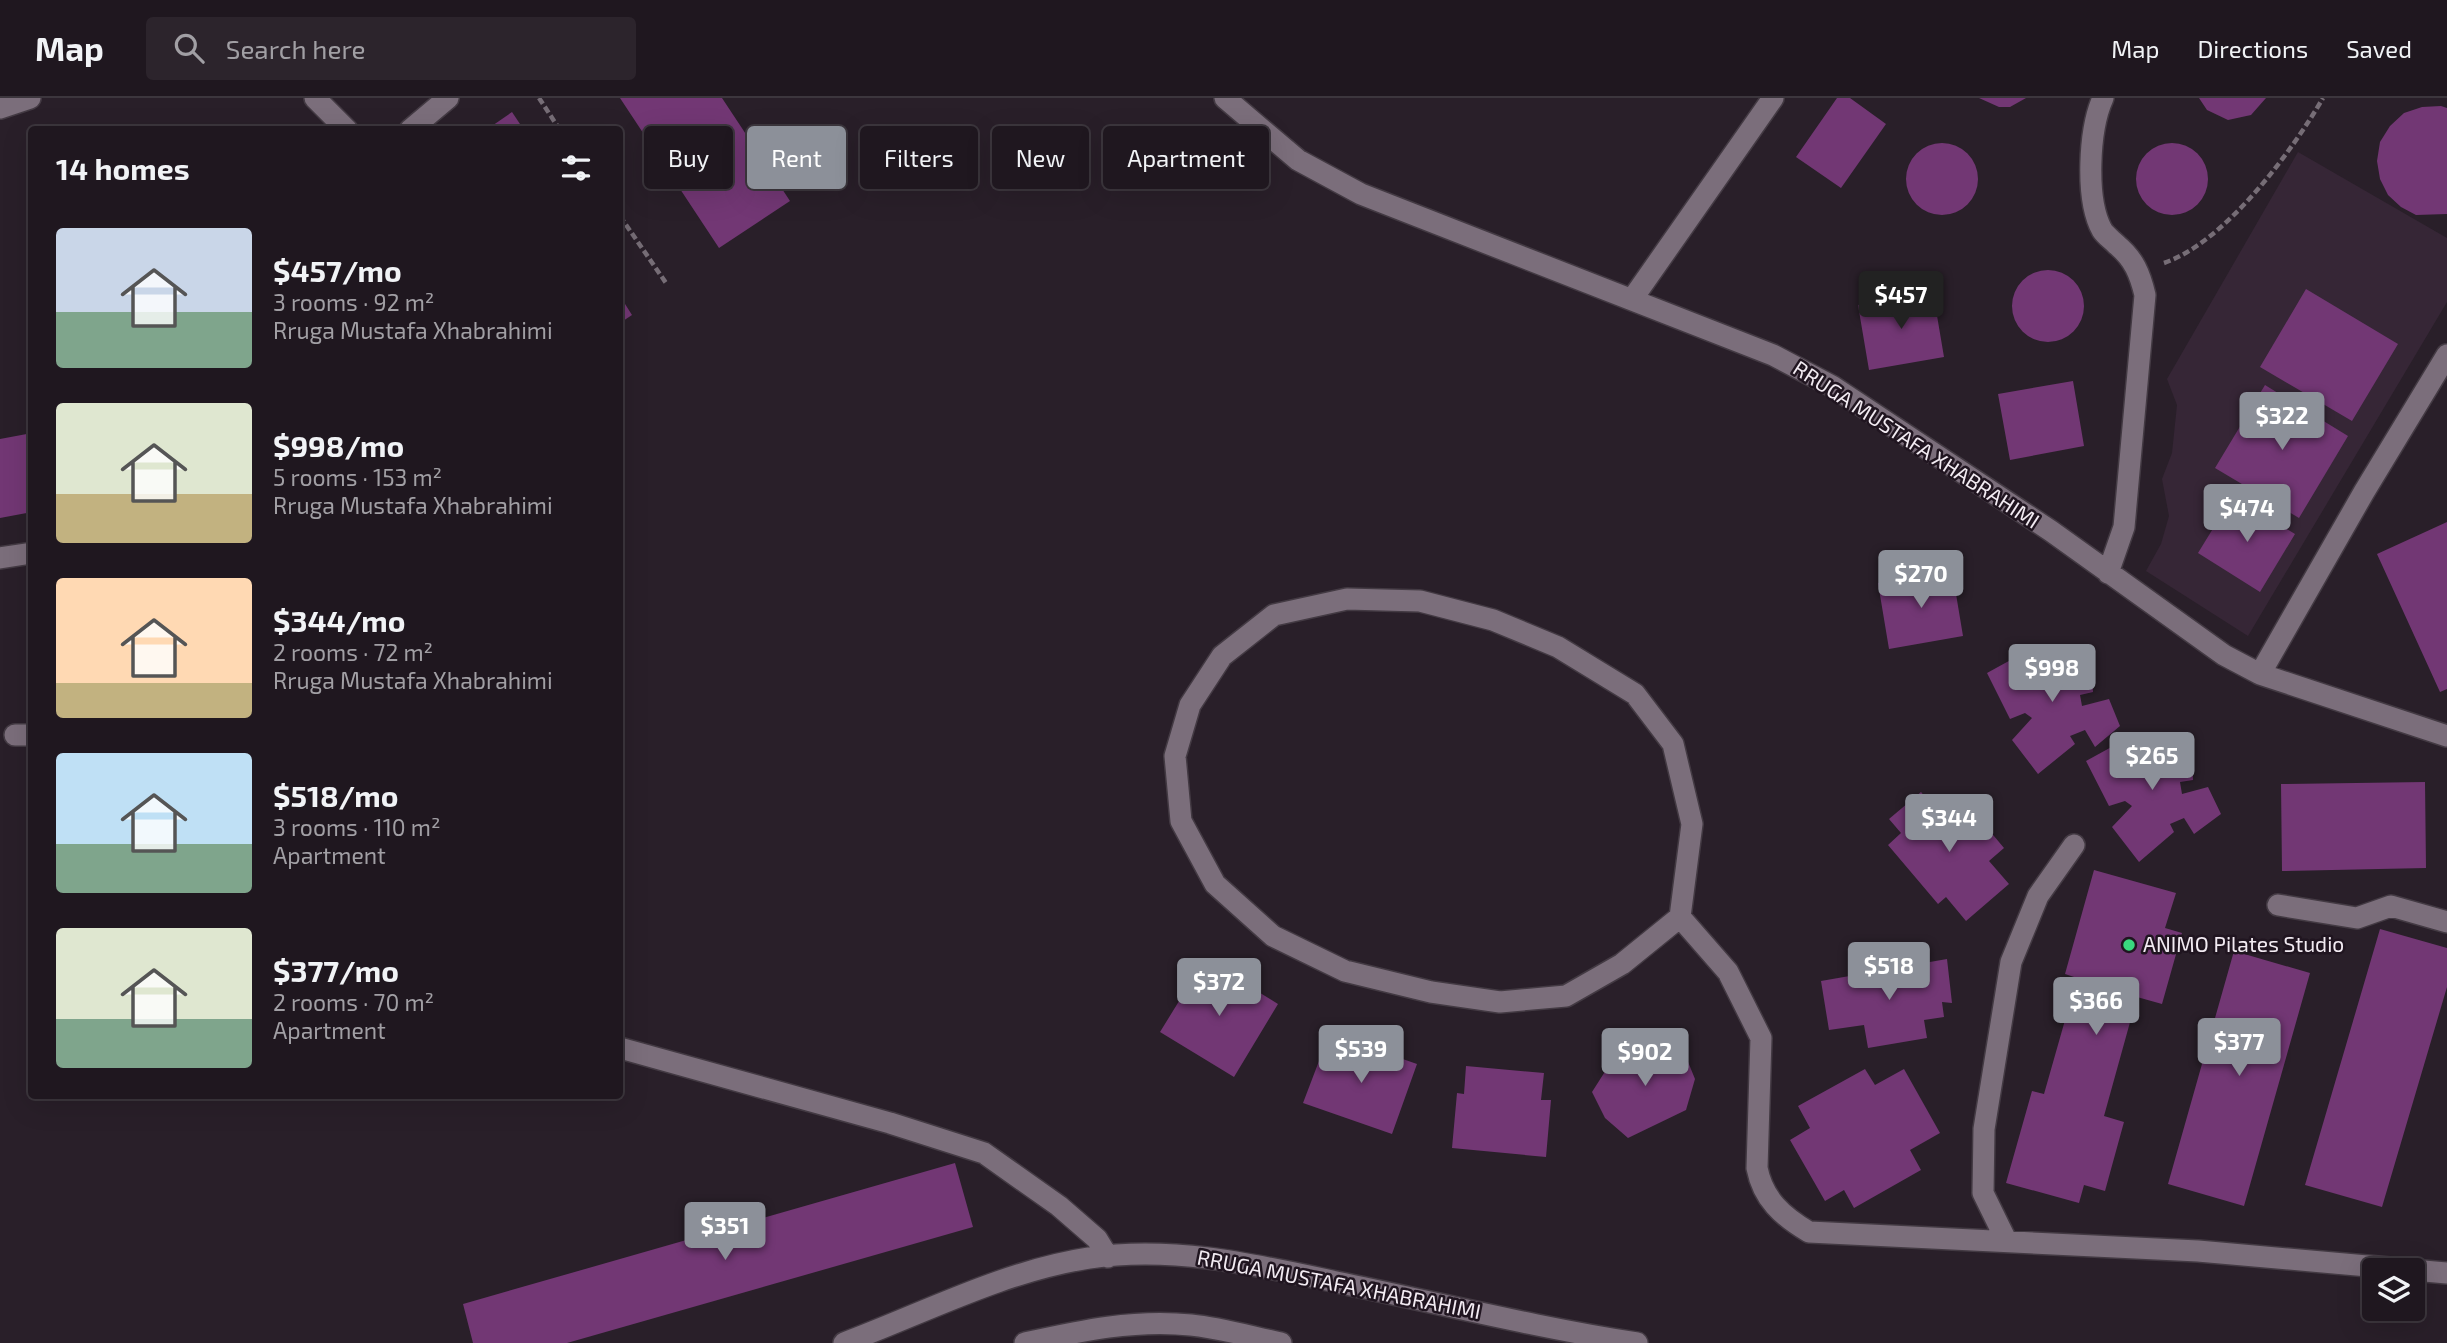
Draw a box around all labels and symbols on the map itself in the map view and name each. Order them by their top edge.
pin: $457 [1860,272,1942,331]
street label: RRUGA MUSTAFA XHABRAHIMI [1789,355,2045,533]
pin: $322 [2241,392,2323,452]
pin: $474 [2206,484,2288,544]
pin: $270 [1880,550,1962,610]
pin: $998 [2011,644,2093,704]
pin: $265 [2111,732,2193,792]
pin: $344 [1908,794,1990,854]
place label: ANIMO Pilates Studio [2143,931,2344,956]
marker: ANIMO Pilates Studio [2121,937,2137,953]
pin: $518 [1848,942,1930,1002]
pin: $372 [1178,958,1260,1018]
pin: $366 [2055,978,2137,1037]
pin: $377 [2198,1018,2280,1078]
pin: $539 [1320,1026,1402,1085]
pin: $902 [1604,1028,1686,1088]
pin: $351 [684,1202,766,1262]
street label: RRUGA MUSTAFA XHABRAHIMI [1195,1244,1483,1323]

